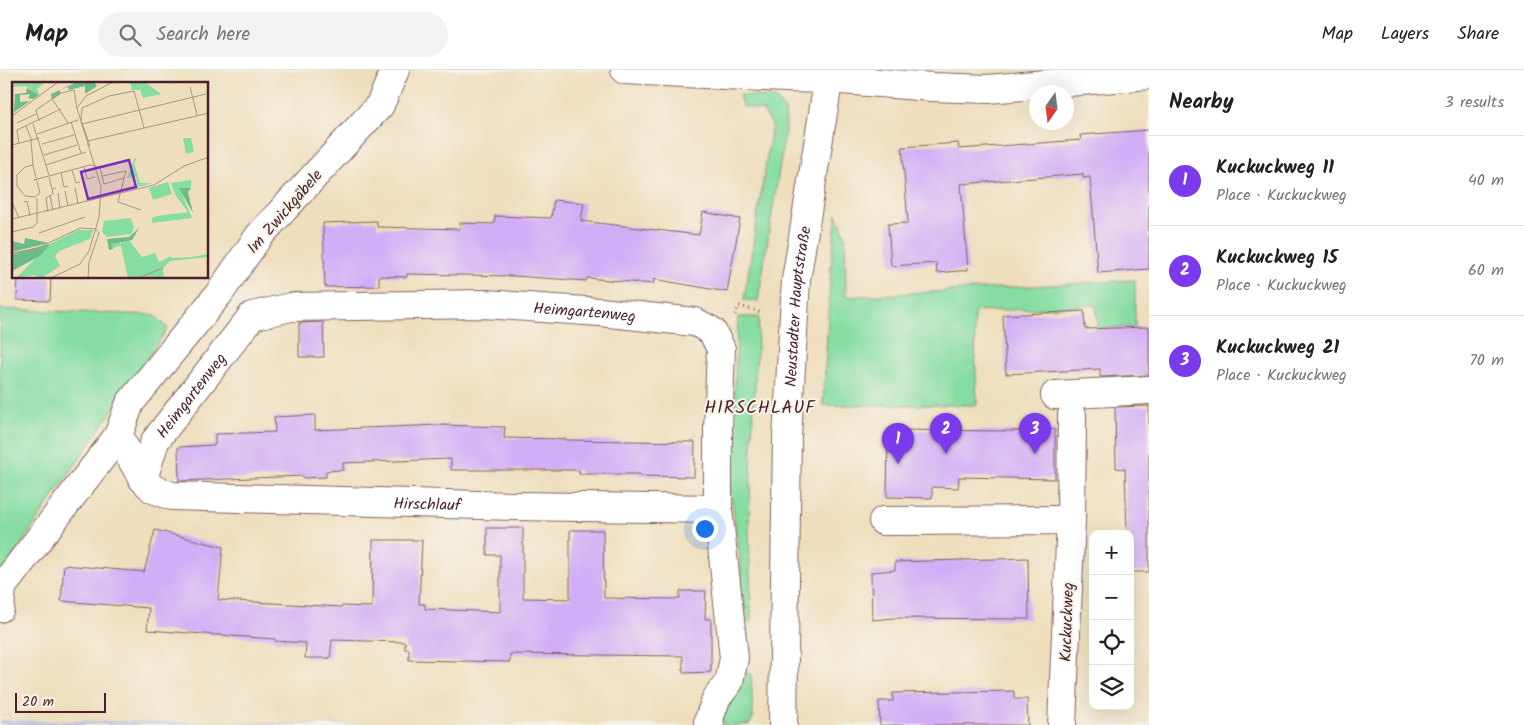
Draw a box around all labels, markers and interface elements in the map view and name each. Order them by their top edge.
search box [98,12,448,57]
text: Map [25,15,68,54]
text: Search here [156,20,250,50]
text: Map [1322,20,1353,49]
text: Layers [1381,20,1429,49]
text: Share [1457,20,1499,49]
icon: search [116,21,144,49]
inset map [12,82,209,279]
north arrow [1029,85,1074,130]
text: Nearby [1169,86,1234,119]
text: 3 results [1445,90,1504,115]
text: Kuckuckweg 11 [1216,153,1334,183]
street label: Im Zwickgäbele [241,164,329,260]
text: 1 [1183,168,1187,193]
text: 40 m [1468,168,1504,193]
text: Place · Kuckuckweg [1216,183,1347,208]
street label: Neustadter Hauptstraße [779,224,819,388]
text: Kuckuckweg 15 [1216,243,1338,273]
text: 2 [1180,258,1190,283]
text: 60 m [1468,258,1504,283]
text: Place · Kuckuckweg [1216,273,1347,298]
street label: Heimgartenweg [533,296,637,330]
text: Kuckuckweg 21 [1216,333,1339,363]
street label: Heimgartenweg [151,348,233,444]
text: 3 [1181,348,1189,373]
text: 70 m [1469,348,1504,373]
text: Place · Kuckuckweg [1216,363,1347,388]
district label: HIRSCHLAUF [704,394,816,423]
pin: 2 [930,413,962,454]
pin: 3 [1019,413,1051,454]
pin: 1 [882,423,914,464]
street label: Hirschlauf [393,491,463,518]
your location [692,516,718,542]
map controls [1089,530,1134,710]
button: + [1089,530,1134,575]
button: − [1089,575,1134,620]
street label: Kuckuckweg [1054,582,1081,662]
button: locate [1089,620,1134,665]
button: layers [1089,665,1134,710]
scale bar [15,690,106,713]
text: 20 m [22,691,54,713]

